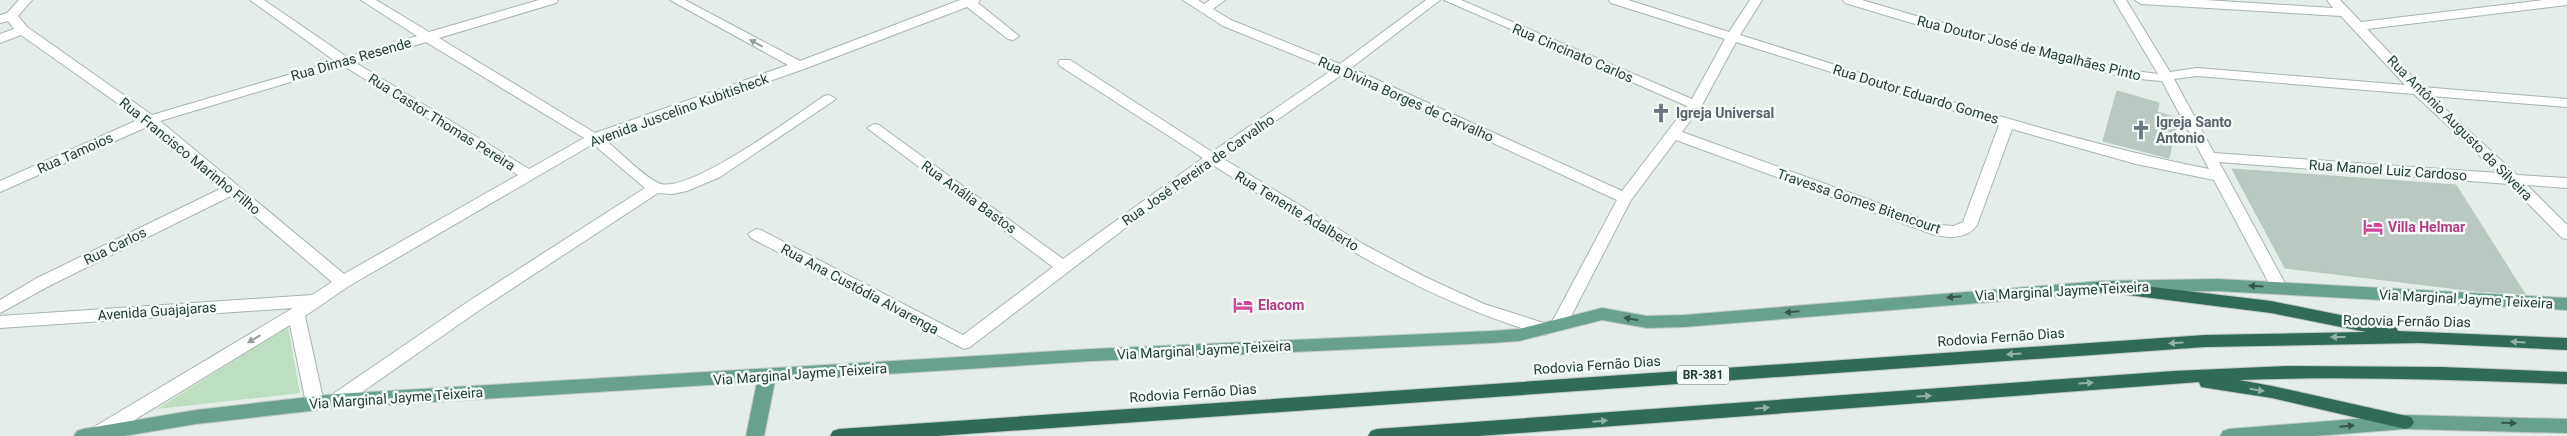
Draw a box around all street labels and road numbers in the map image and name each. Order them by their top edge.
street label: Rua Doutor José de Magalhães Pinto [1915,12,2143,84]
street label: Rua Cincinato Carlos [1510,20,1636,86]
street label: Rua Dimas Resende [289,34,413,84]
street label: Rua Antônio Augusto da Silveira [2384,52,2536,204]
street label: Rua Divina Borges de Carvalho [1316,53,1496,145]
street label: Rua Doutor Eduardo Gomes [1831,61,2001,127]
street label: Rua Castor Thomas Pereira [366,70,518,174]
street label: Avenida Juscelino Kubitisheck [588,70,771,150]
street label: Rua Francisco Marinho Filho [116,94,264,218]
street label: Rua José Pereira de Carvalho [1119,111,1277,229]
street label: Rua Tamoios [35,129,115,177]
street label: Rua Manoel Luiz Cardoso [2308,156,2468,184]
street label: Rua Anália Bastos [919,157,1019,237]
street label: Travessa Gomes Bitencourt [1775,165,1943,237]
street label: Rua Tenente Adalberto [1232,168,1362,254]
street label: Rua Carlos [81,224,149,268]
street label: Rua Ana Custódia Alvarenga [778,241,942,337]
street label: Via Marginal Jayme Teixeira [1975,278,2149,304]
street label: Via Marginal Jayme Teixeira [2379,286,2553,312]
street label: Avenida Guajajaras [97,299,217,323]
street label: Rodovia Fernão Dias [2343,312,2471,330]
street label: Rodovia Fernão Dias [1937,325,2065,349]
street label: Via Marginal Jayme Teixeira [1117,337,1291,363]
street label: Rodovia Fernão Dias [1533,353,1661,377]
street label: Via Marginal Jayme Teixeira [712,360,888,388]
road number: BR-381 [1677,366,1729,384]
street label: Rodovia Fernão Dias [1129,381,1257,405]
street label: Via Marginal Jayme Teixeira [308,384,484,412]

